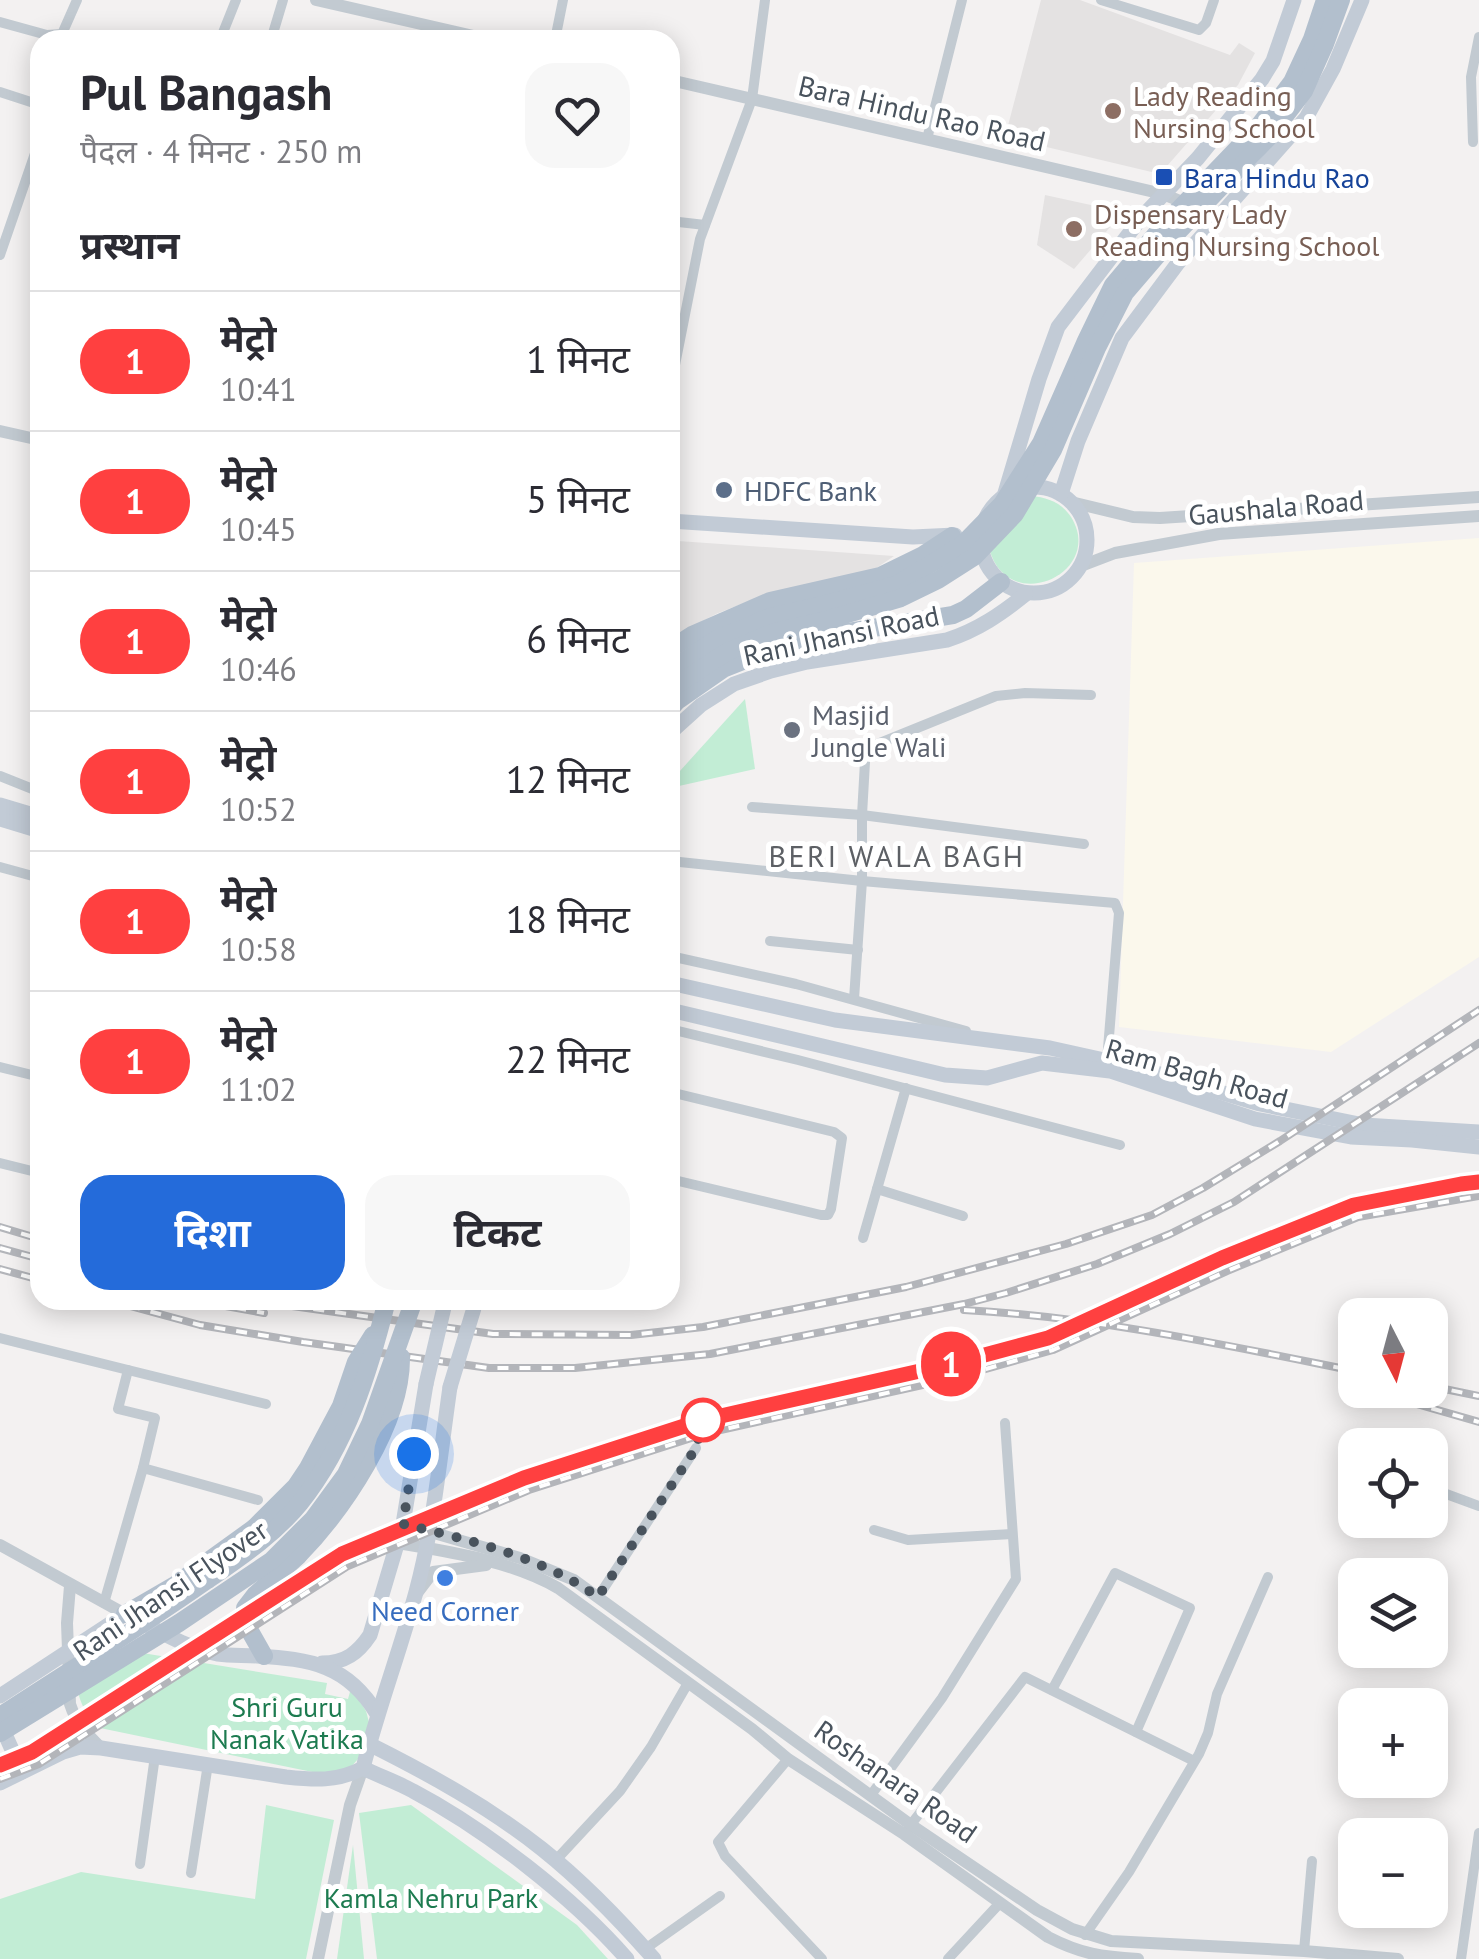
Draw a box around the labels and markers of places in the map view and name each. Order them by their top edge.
place label: Lady Reading Nursing School [1133,77,1315,146]
marker: Lady Reading Nursing School [1102,100,1124,122]
place label: Bara Hindu Rao [1184,159,1370,196]
marker: Bara Hindu Rao [1153,166,1175,188]
place label: Dispensary Lady Reading Nursing School [1094,195,1379,264]
marker: Dispensary Lady Reading Nursing School [1063,218,1085,240]
place label: HDFC Bank [744,472,878,509]
marker: HDFC Bank [713,479,735,501]
place label: Masjid Jungle Wali [811,696,947,765]
marker: Masjid Jungle Wali [781,719,803,741]
unlabelled marker [682,1399,724,1441]
marker: Need Corner [434,1567,456,1589]
place label: Need Corner [371,1592,520,1629]

